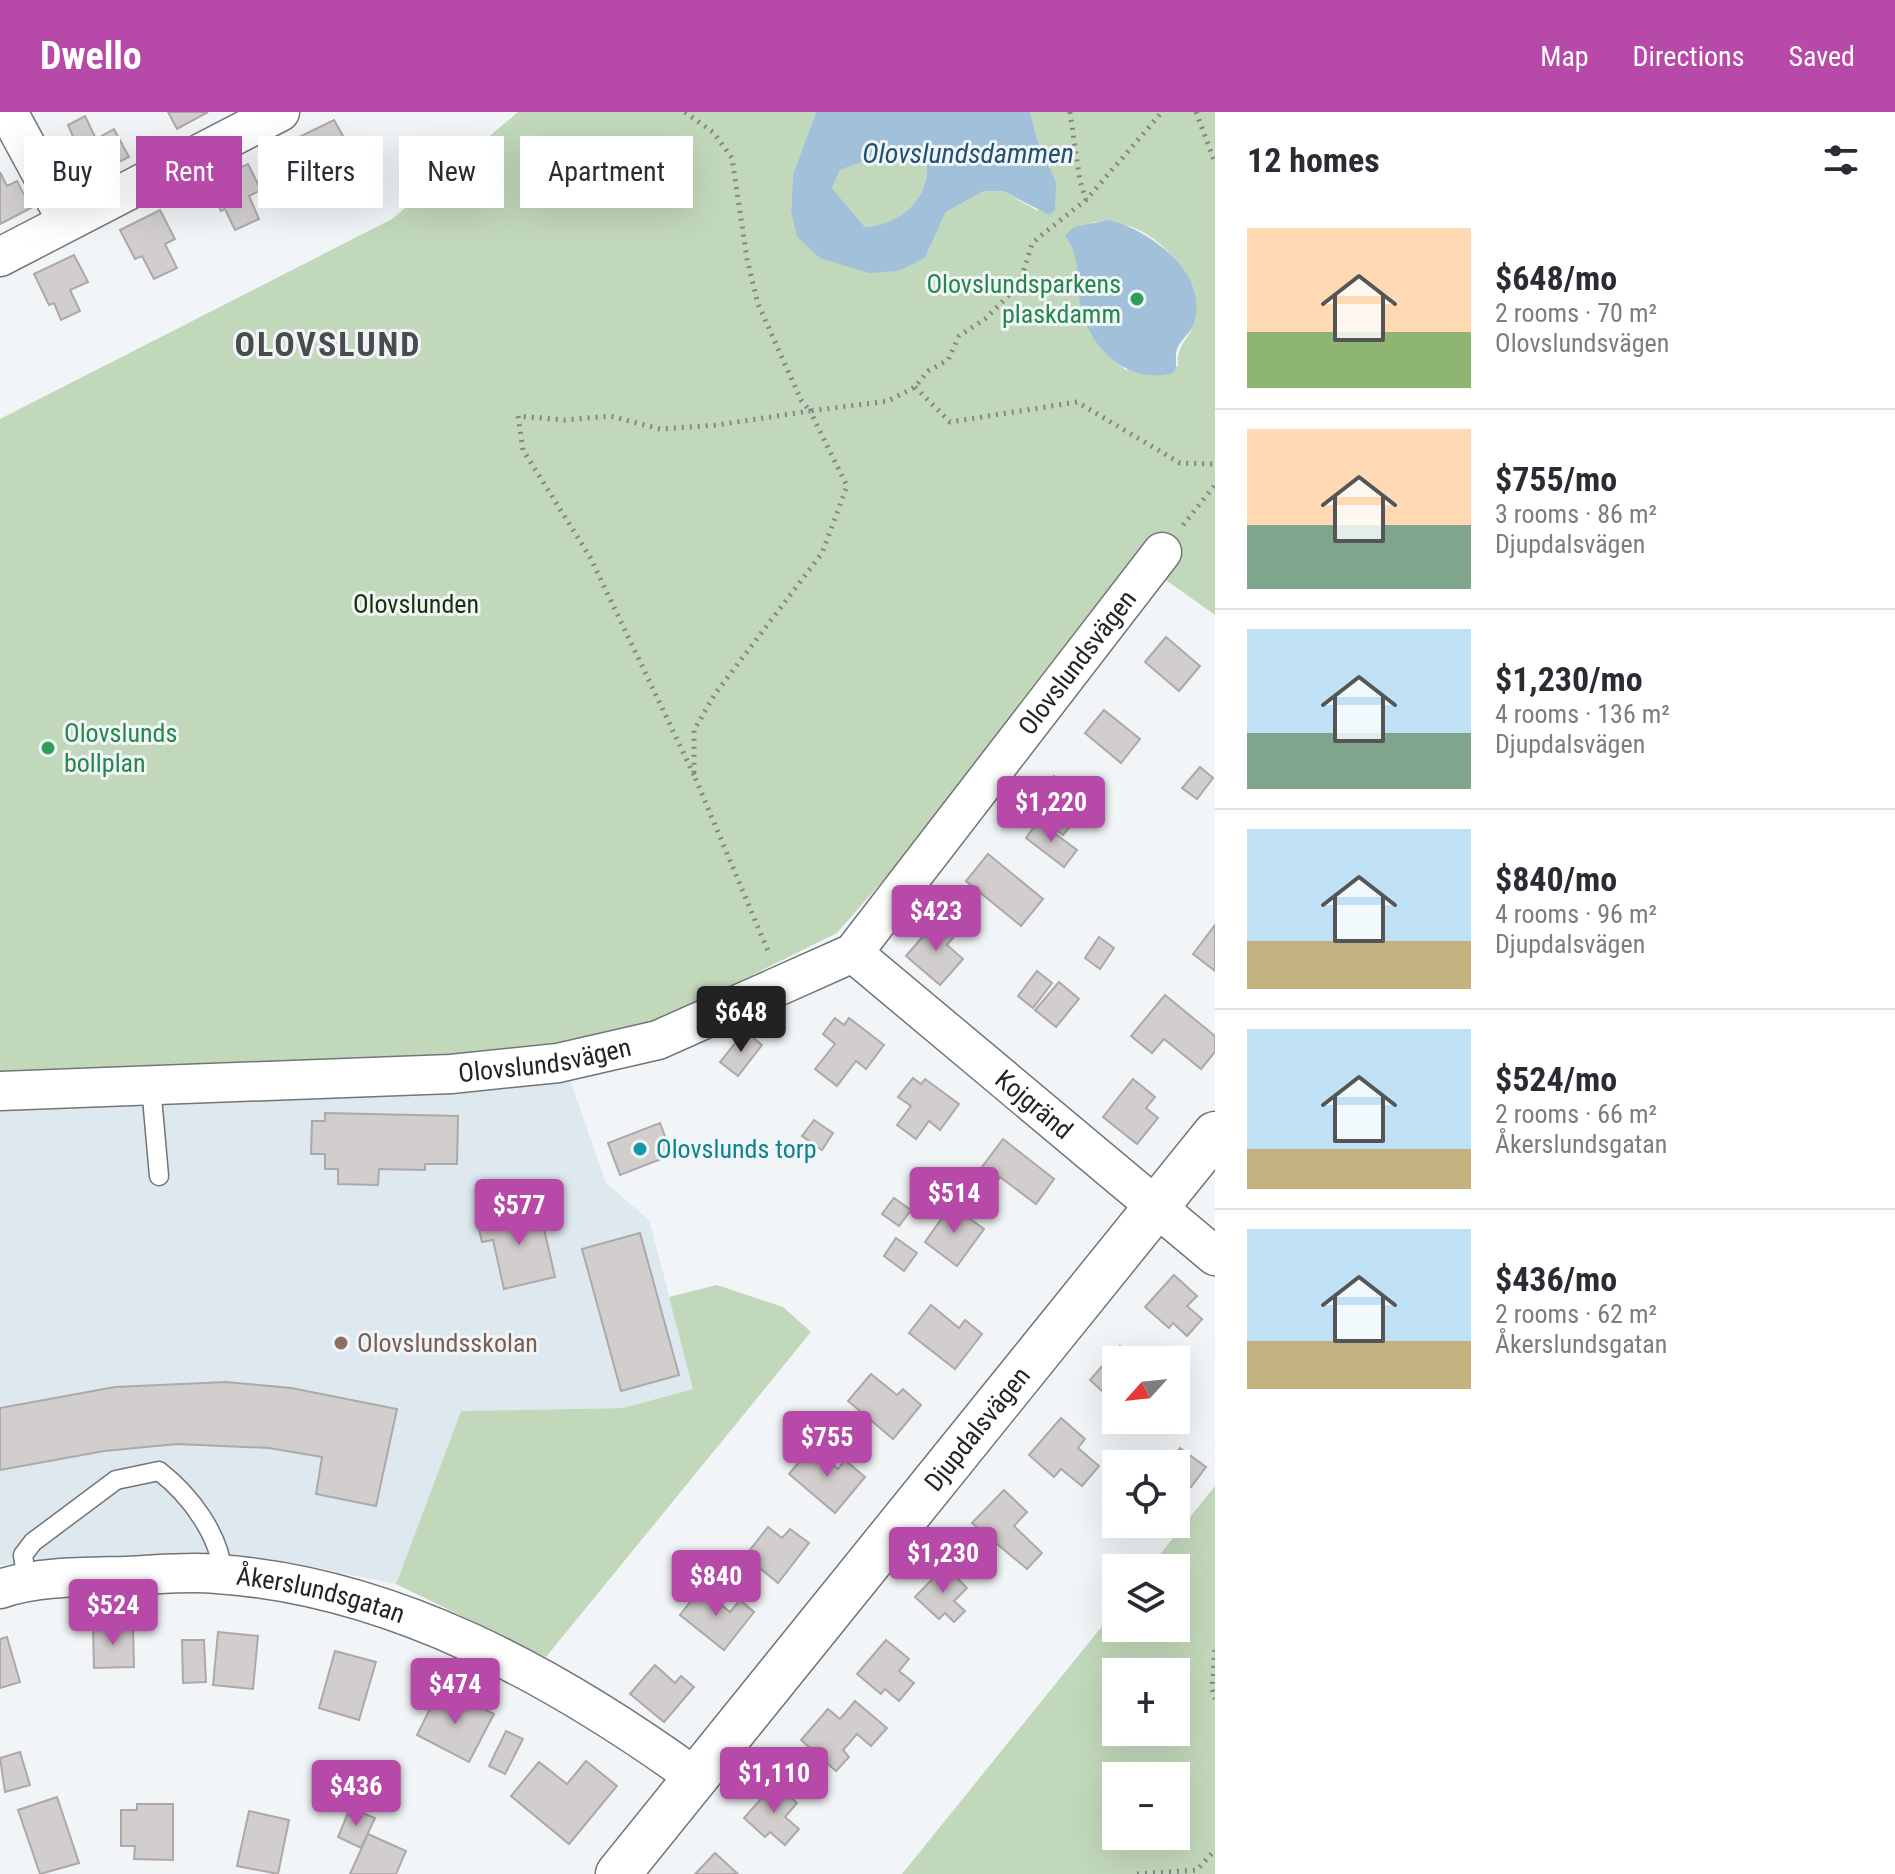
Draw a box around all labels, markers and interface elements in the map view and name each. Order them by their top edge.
text: Dwello [40,34,142,78]
text: Map [1540,40,1589,73]
text: Directions [1633,40,1744,73]
text: Saved [1788,40,1855,73]
chip: Buy [24,136,120,208]
chip: Rent [136,136,242,208]
chip: Filters [258,136,383,208]
chip: New [399,136,504,208]
chip: Apartment [520,136,693,208]
water label: Olovslundsdammen [862,137,1074,170]
icon: filters [1819,138,1863,182]
text: 12 homes [1247,140,1380,180]
text: $648/mo [1495,258,1617,298]
icon: home [1311,260,1407,356]
place label: Olovslundsparkens plaskdamm [926,269,1121,329]
marker: Olovslundsparkens plaskdamm [1128,290,1146,308]
text: 2 rooms · 70 m² [1495,298,1657,328]
district label: OLOVSLUND [234,324,422,364]
text: Olovslundsvägen [1495,328,1669,358]
text: $755/mo [1495,459,1617,499]
icon: home [1311,461,1407,557]
text: 3 rooms · 86 m² [1495,499,1657,529]
text: Djupdalsvägen [1495,529,1645,559]
street label: Olovslundsvägen [1012,584,1142,741]
park label: Olovslunden [353,589,479,619]
text: $1,230/mo [1495,659,1643,699]
icon: home [1311,661,1407,757]
text: 4 rooms · 136 m² [1495,699,1670,729]
place label: Olovslunds bollplan [64,718,177,778]
text: Djupdalsvägen [1495,729,1645,759]
marker: Olovslunds bollplan [39,739,57,757]
pin: $1,220 [986,776,1116,844]
text: $1,220 [1015,787,1087,817]
text: $840/mo [1495,859,1617,899]
icon: home [1311,861,1407,957]
pin: $423 [889,885,983,953]
text: $423 [910,896,962,926]
text: 4 rooms · 96 m² [1495,899,1657,929]
text: Djupdalsvägen [1495,929,1645,959]
pin: $648 [694,986,788,1054]
text: $648 [715,997,767,1027]
street label: Olovslundsvägen [457,1032,634,1088]
text: $524/mo [1495,1059,1617,1099]
icon: home [1311,1061,1407,1157]
street label: Kojgränd [989,1064,1078,1145]
text: 2 rooms · 66 m² [1495,1099,1657,1129]
text: Åkerslundsgatan [1495,1129,1667,1159]
place label: Olovslunds torp [656,1134,817,1164]
marker: Olovslunds torp [631,1140,649,1158]
pin: $514 [907,1167,1001,1235]
text: $514 [928,1178,980,1208]
pin: $577 [472,1179,566,1247]
text: $577 [493,1190,545,1220]
text: $436/mo [1495,1259,1617,1299]
icon: home [1311,1261,1407,1357]
text: 2 rooms · 62 m² [1495,1299,1657,1329]
place label: Olovslundsskolan [357,1328,538,1358]
text: Åkerslundsgatan [1495,1329,1667,1359]
marker: Olovslundsskolan [332,1334,350,1352]
north arrow [1102,1346,1190,1434]
map controls [1102,1346,1190,1850]
street label: Djupdalsvägen [918,1361,1036,1497]
pin: $755 [780,1411,874,1479]
text: $755 [801,1422,853,1452]
button: locate [1102,1450,1190,1538]
pin: $1,230 [878,1527,1008,1595]
text: $1,230 [907,1538,979,1568]
pin: $840 [669,1550,763,1618]
button: layers [1102,1554,1190,1642]
street label: Åkerslundsgatan [235,1560,409,1629]
text: $840 [690,1561,742,1591]
pin: $524 [66,1579,160,1647]
text: $524 [87,1590,139,1620]
pin: $474 [408,1658,502,1726]
button: + [1102,1658,1190,1746]
text: $474 [429,1669,481,1699]
pin: $1,110 [709,1747,839,1815]
text: $1,110 [738,1758,810,1788]
pin: $436 [309,1760,403,1828]
button: − [1102,1762,1190,1850]
text: $436 [330,1771,382,1801]

